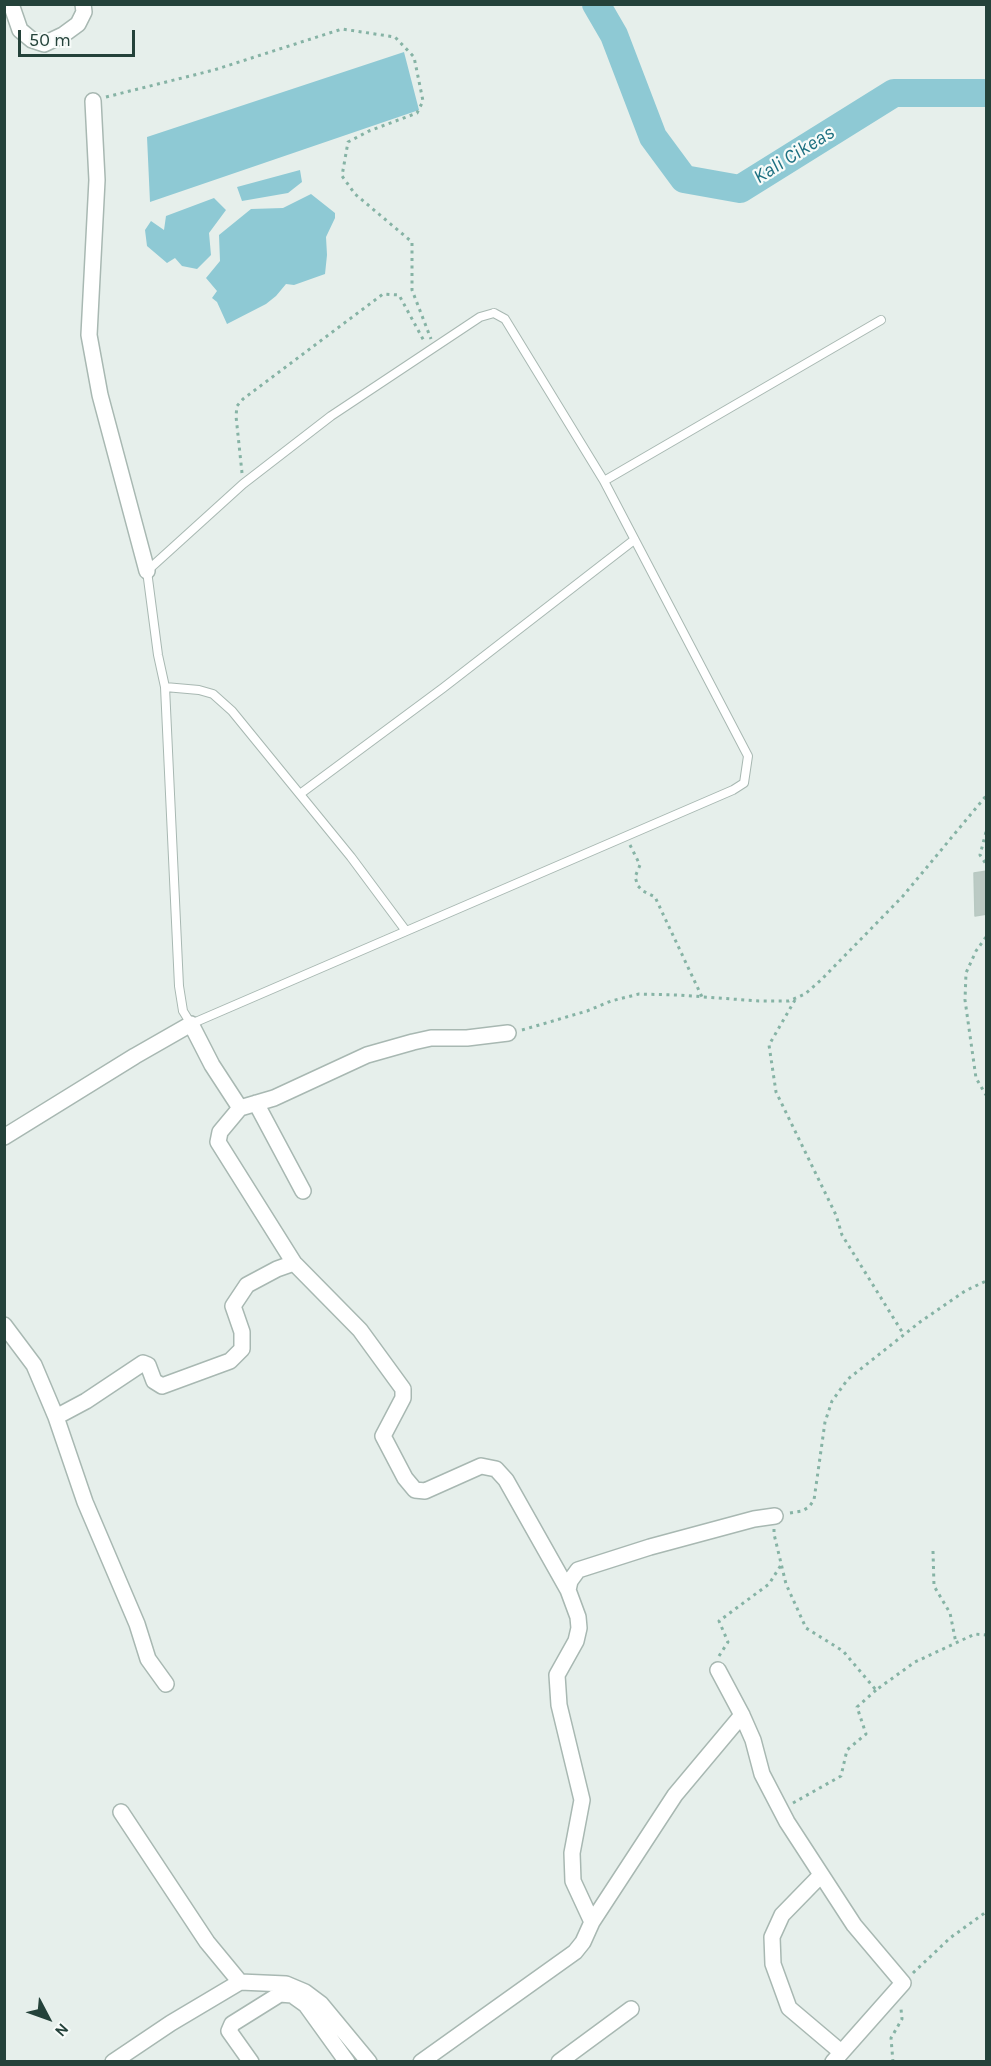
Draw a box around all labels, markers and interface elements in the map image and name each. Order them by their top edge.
scale bar [21,18,138,56]
text: 50 m [29,29,71,51]
water label: Kali Cikeas [749,121,839,189]
north arrow [18,1988,78,2048]
text: N [51,2020,73,2041]

